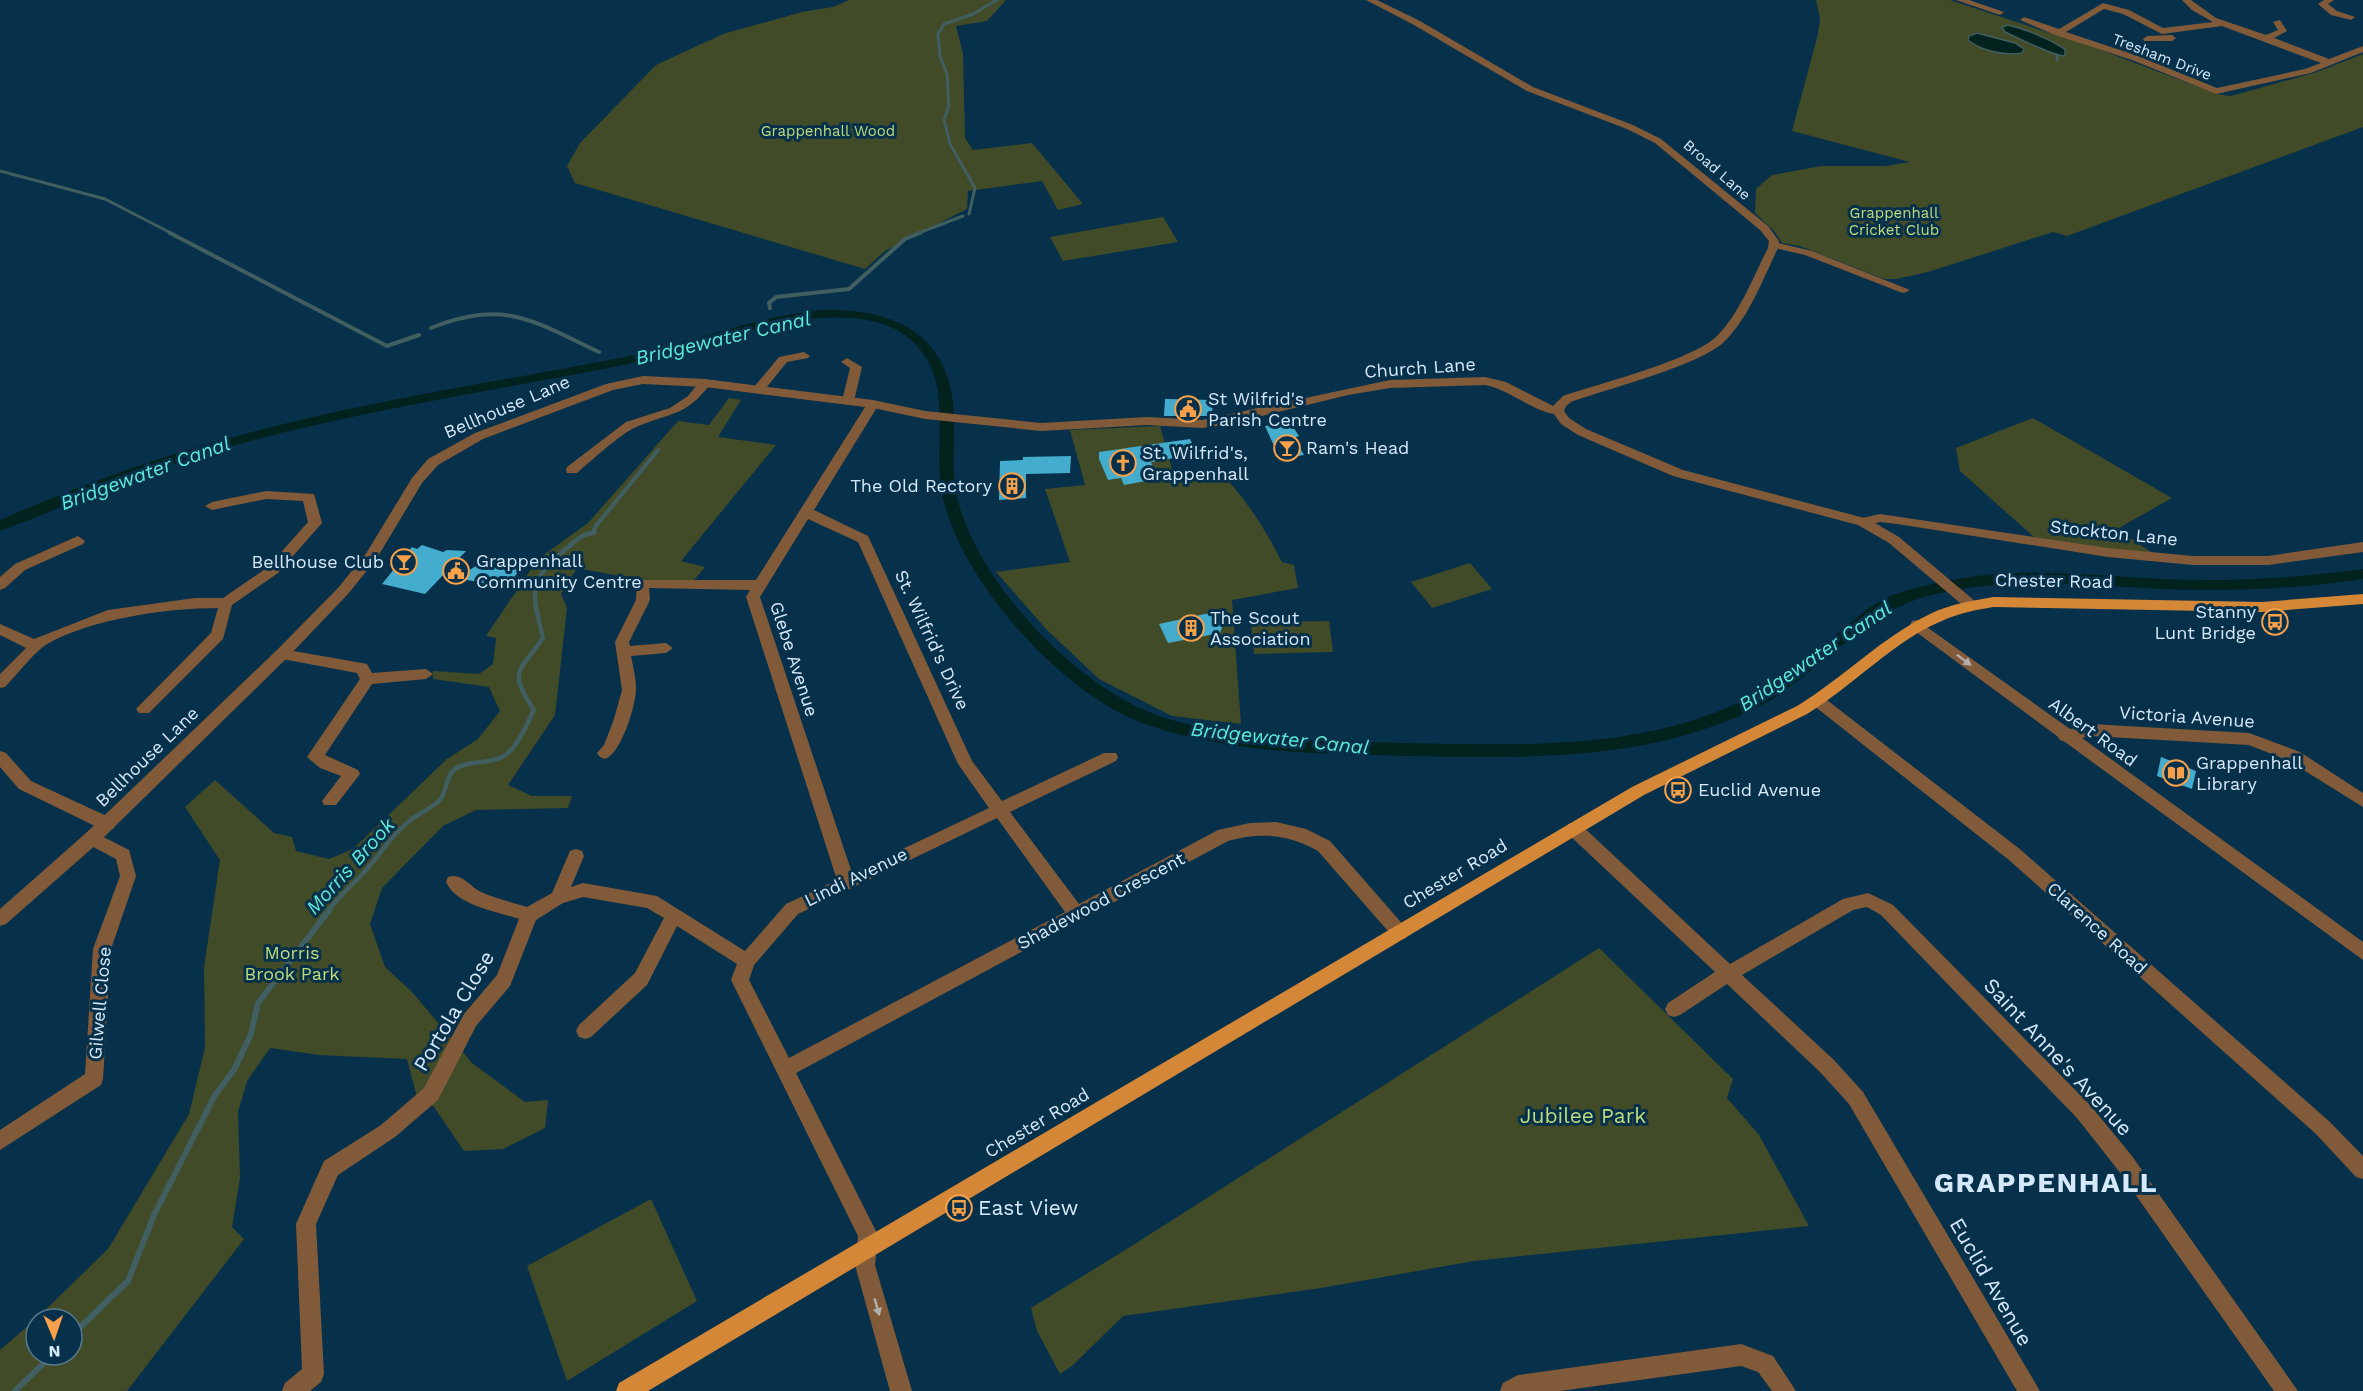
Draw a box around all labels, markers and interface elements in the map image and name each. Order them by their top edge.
street label: Tresham Drive [2110,30,2214,84]
park label: Grappenhall Wood [761,122,895,140]
street label: Broad Lane [1680,136,1754,204]
park label: Grappenhall Cricket Club [1849,204,1939,239]
water label: Bridgewater Canal [633,306,813,370]
street label: Church Lane [1364,353,1476,382]
street label: Bellhouse Lane [441,371,573,443]
place label: St Wilfrid's Parish Centre [1208,388,1327,430]
public building icon: St Wilfrid's Parish Centre [1173,394,1203,424]
water label: Bridgewater Canal [57,431,233,515]
bar icon: Ram's Head [1272,433,1302,463]
place label: Ram's Head [1306,437,1409,458]
place label: St. Wilfrid's, Grappenhall [1142,442,1249,484]
church icon: St. Wilfrid's, Grappenhall [1108,448,1138,478]
building icon: The Old Rectory [997,471,1027,501]
place label: The Old Rectory [850,475,993,496]
street label: Stockton Lane [2049,515,2179,550]
bar icon: Bellhouse Club [389,547,419,577]
place label: Grappenhall Community Centre [476,550,642,592]
place label: Bellhouse Club [252,551,384,572]
public building icon: Grappenhall Community Centre [441,556,471,586]
street label: St. Wilfrid's Drive [891,566,974,713]
street label: Chester Road [1995,569,2113,592]
water label: Bridgewater Canal [1734,596,1896,716]
street label: Glebe Avenue [766,599,823,719]
place label: Stanny Lunt Bridge [2154,601,2257,643]
place label: The Scout Association [1210,607,1311,649]
bus stop icon: Stanny Lunt Bridge [2260,607,2290,637]
building icon: The Scout Association [1176,613,1206,643]
one-way arrow [1956,654,1971,666]
street label: Albert Road [2045,693,2141,771]
street label: Victoria Avenue [2119,701,2256,732]
street label: Bellhouse Lane [91,702,202,811]
water label: Bridgewater Canal [1190,717,1370,759]
place label: Grappenhall Library [2196,752,2303,794]
library icon: Grappenhall Library [2161,758,2191,788]
bus stop icon: Euclid Avenue [1663,775,1693,805]
place label: Euclid Avenue [1698,779,1821,800]
water label: Morris Brook [301,812,400,919]
street label: Chester Road [1399,834,1511,913]
street label: Lindi Avenue [801,843,911,911]
street label: Shadewood Crescent [1014,847,1188,954]
street label: Clarence Road [2043,877,2152,978]
park label: Morris Brook Park [244,942,340,984]
street label: Gilwell Close [84,946,115,1060]
street label: Portola Close [408,946,499,1076]
street label: Saint Anne's Avenue [1979,973,2138,1141]
street label: Chester Road [981,1083,1093,1162]
park label: Jubilee Park [1520,1103,1646,1128]
district label: GRAPPENHALL [1934,1166,2158,1199]
bus stop icon: East View [944,1193,974,1223]
place label: East View [978,1195,1078,1220]
street label: Euclid Avenue [1945,1213,2038,1350]
one-way arrow [873,1298,882,1316]
north arrow [24,1307,84,1367]
text: N [48,1342,61,1361]

